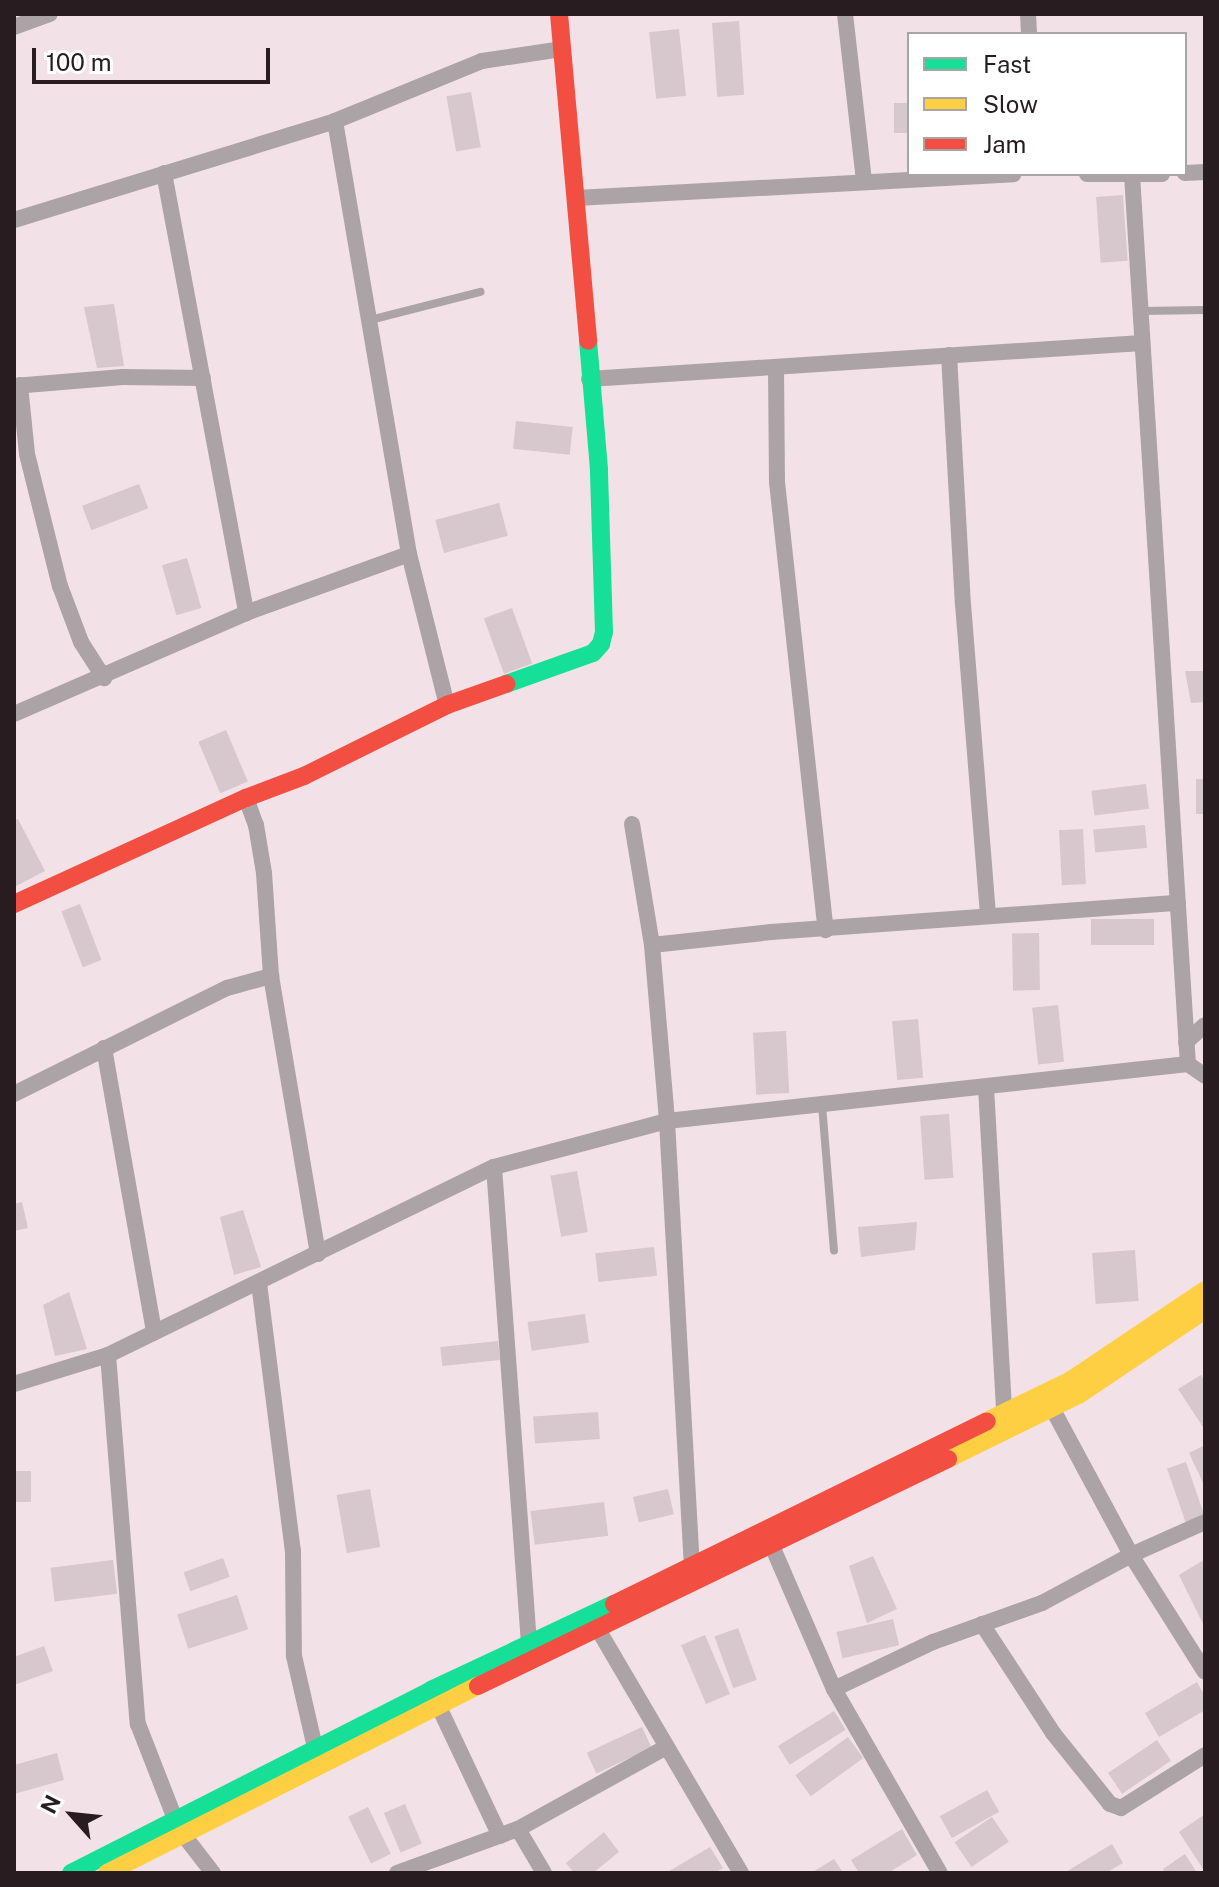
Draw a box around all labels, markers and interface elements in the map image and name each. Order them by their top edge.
scale bar [36,32,274,82]
legend [907,32,1187,176]
text: 100 m [46,48,112,76]
text: Fast [983,50,1031,78]
text: Slow [983,90,1038,118]
text: Jam [983,130,1026,158]
north arrow [32,1775,112,1855]
text: N [35,1791,66,1818]

